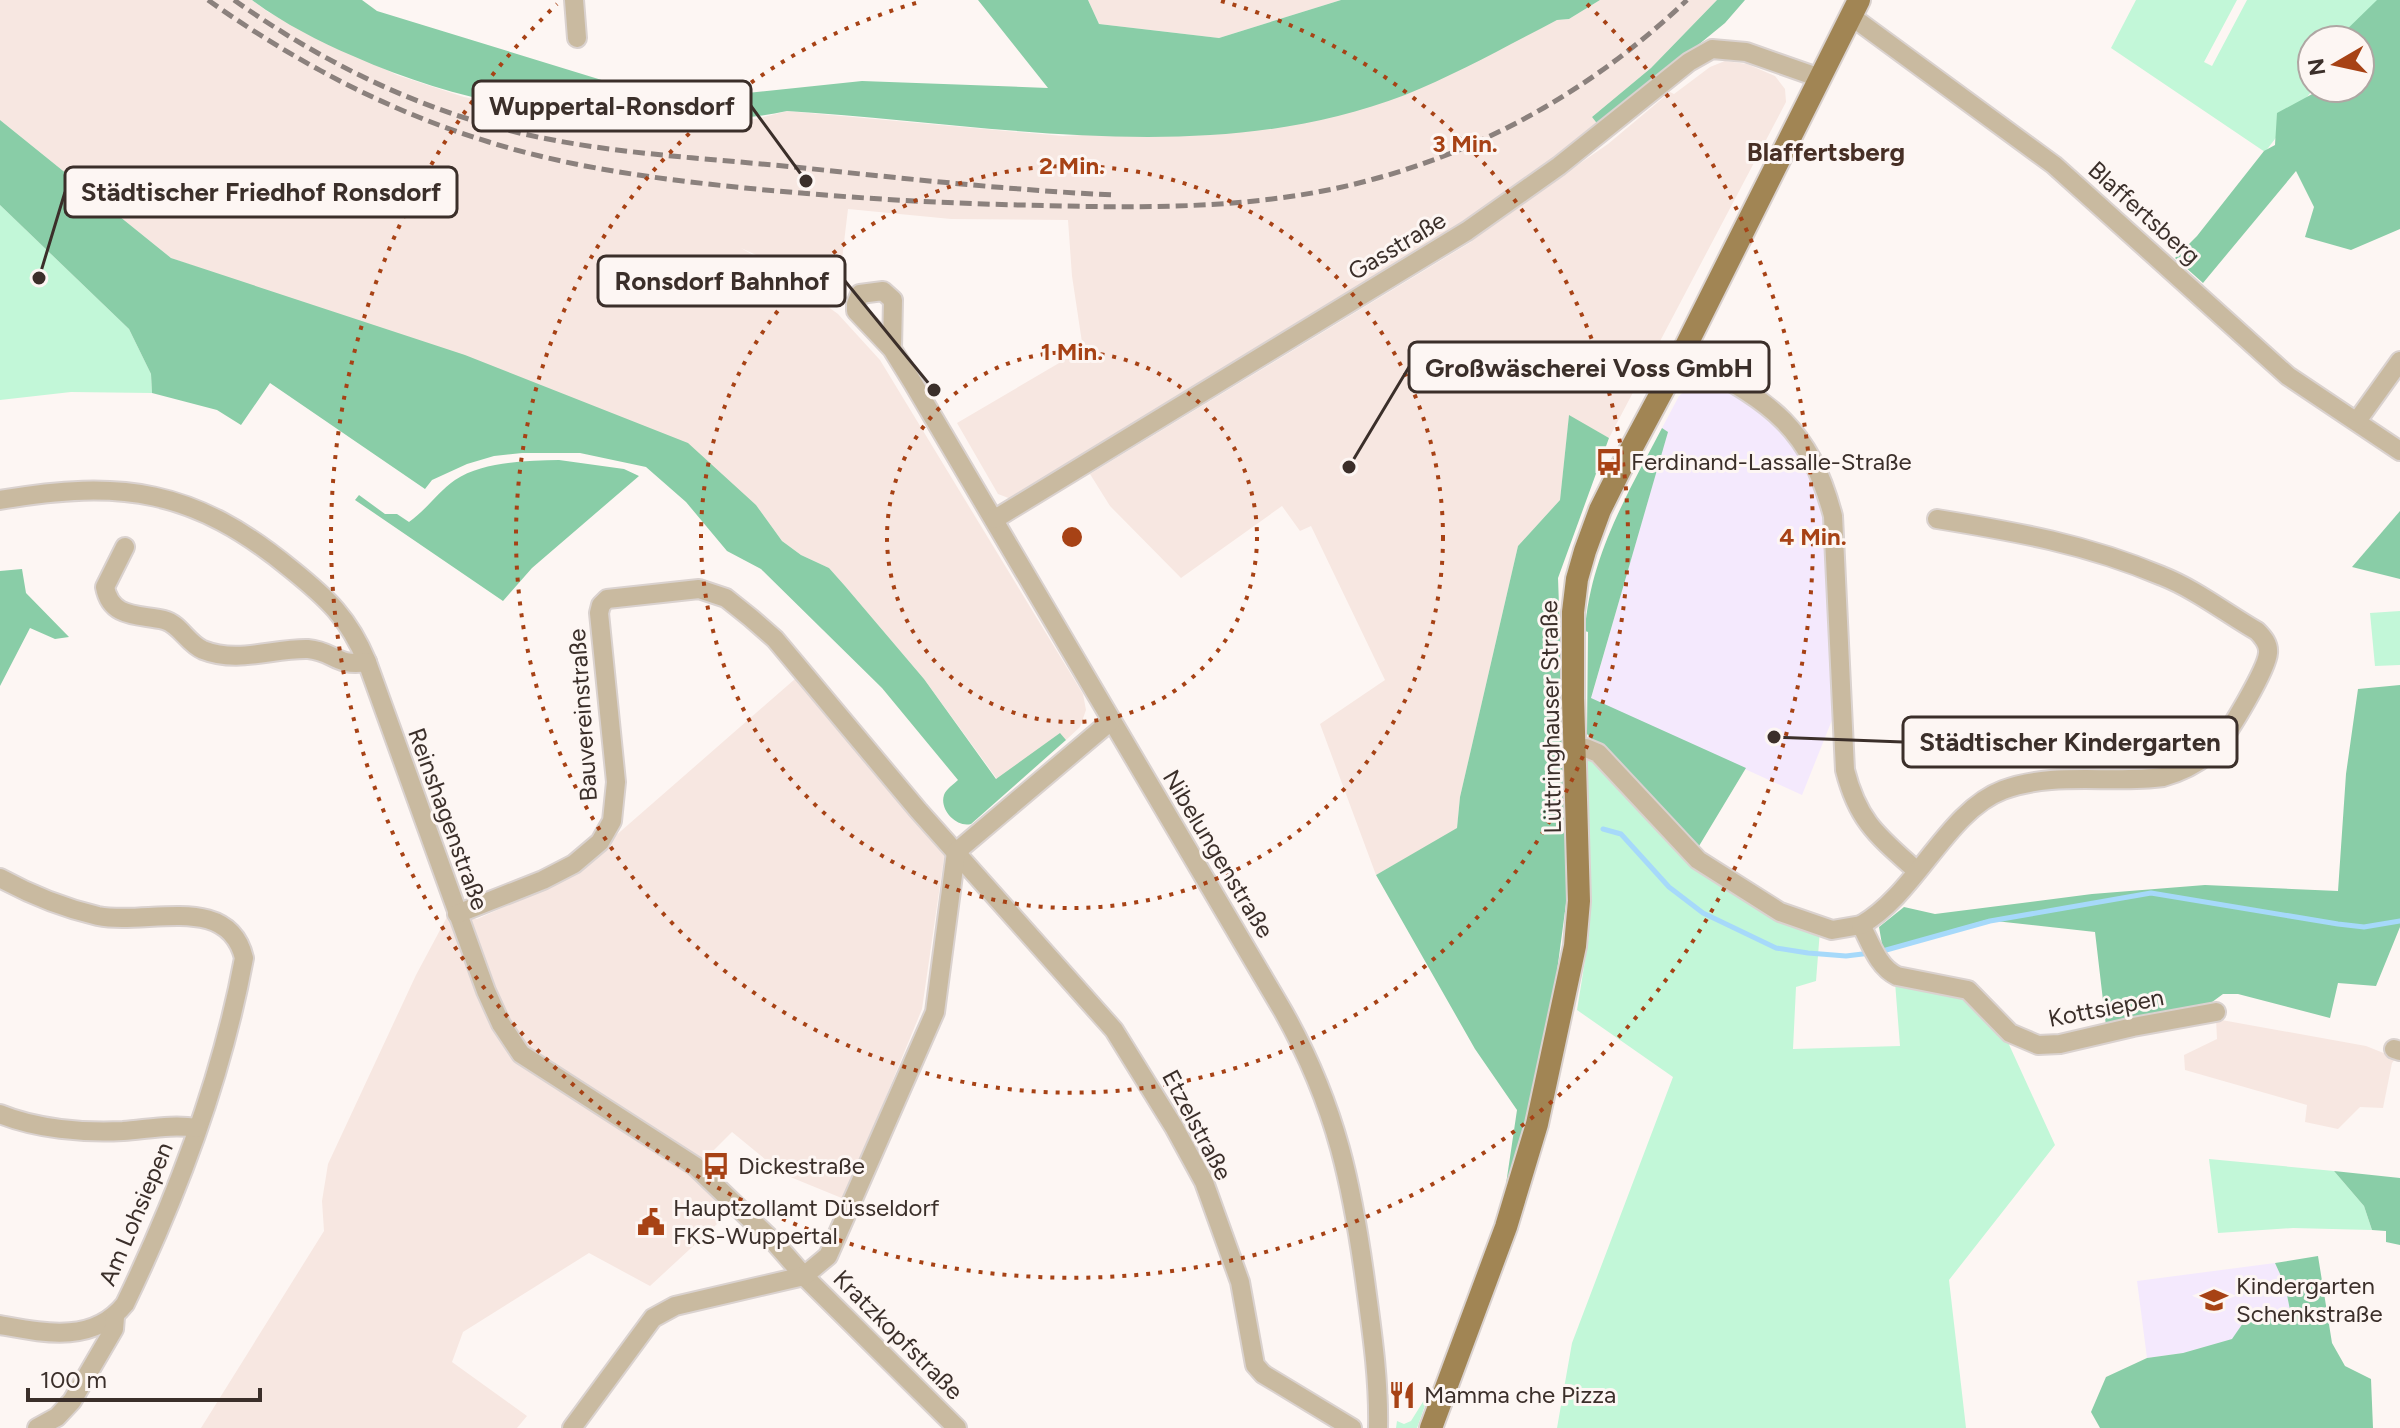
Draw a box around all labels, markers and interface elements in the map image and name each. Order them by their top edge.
north arrow [2296,24,2376,104]
text: N [2302,57,2331,78]
callout: Wuppertal-Ronsdorf [473,81,751,131]
text: Wuppertal-Ronsdorf [489,90,736,122]
text: 3 Min. [1432,129,1498,158]
district label: Blaffertsberg [1747,136,1905,168]
text: 2 Min. [1039,151,1105,180]
street label: Blaffertsberg [2082,155,2206,270]
callout: Städtischer Friedhof Ronsdorf [65,167,457,217]
text: Städtischer Friedhof Ronsdorf [81,176,442,208]
street label: Gasstraße [1343,205,1451,286]
callout: Ronsdorf Bahnhof [598,256,845,306]
text: Ronsdorf Bahnhof [614,265,830,297]
text: 1 Min. [1041,337,1103,366]
callout: Großwäscherei Voss GmbH [1409,342,1769,392]
text: Großwäscherei Voss GmbH [1425,352,1753,384]
bus stop icon: Ferdinand-Lassalle-Straße [1594,447,1624,477]
place label: Ferdinand-Lassalle-Straße [1631,447,1912,476]
text: 4 Min. [1779,522,1847,551]
centre of rings [1058,523,1086,551]
street label: Lüttringhauser Straße [1534,600,1567,834]
street label: Bauvereinstraße [562,628,603,802]
callout: Städtischer Kindergarten [1903,717,2237,767]
street label: Reinshagenstraße [402,724,495,914]
text: Städtischer Kindergarten [1919,726,2221,758]
street label: Nibelungenstraße [1157,764,1280,943]
street label: Kottsiepen [2046,982,2166,1033]
street label: Etzelstraße [1156,1065,1239,1185]
street label: Am Lohsiepen [92,1138,179,1290]
bus stop icon: Dickestraße [701,1151,731,1181]
place label: Dickestraße [738,1151,865,1180]
place label: Hauptzollamt Düsseldorf FKS-Wuppertal [673,1193,940,1250]
public building icon: Hauptzollamt Düsseldorf FKS-Wuppertal [636,1207,666,1237]
street label: Kratzkopfstraße [828,1264,969,1405]
place label: Kindergarten Schenkstraße [2236,1271,2383,1328]
school or university icon: Kindergarten Schenkstraße [2199,1285,2229,1315]
scale bar [28,1352,260,1402]
text: 100 m [40,1365,107,1394]
restaurant icon: Mamma che Pizza [1387,1380,1417,1410]
place label: Mamma che Pizza [1424,1380,1616,1409]

